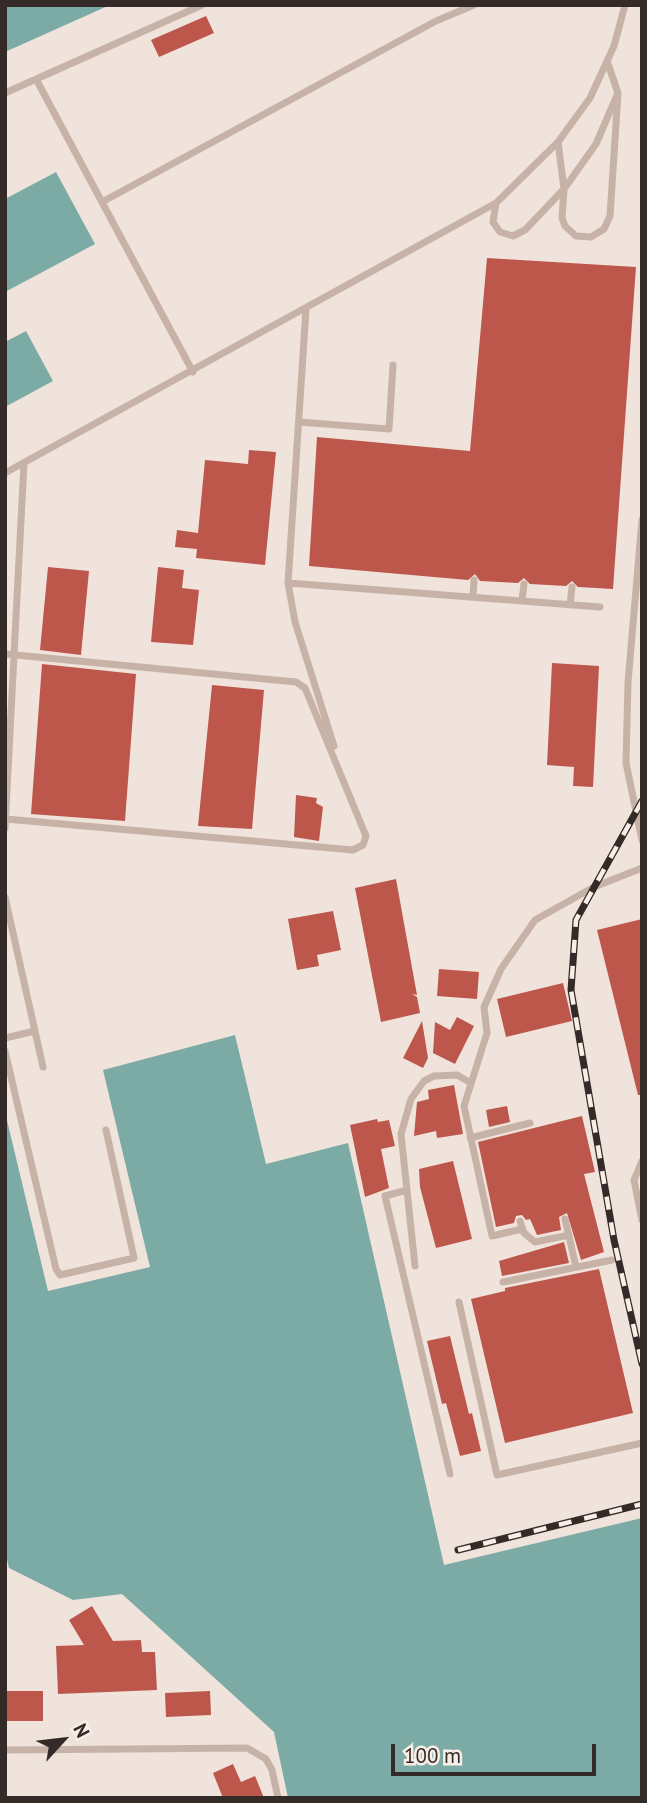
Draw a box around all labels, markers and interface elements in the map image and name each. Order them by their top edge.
north arrow [28,1705,98,1775]
text: N [68,1719,95,1741]
scale bar [395,1730,600,1774]
text: 100 m [404,1742,461,1769]

